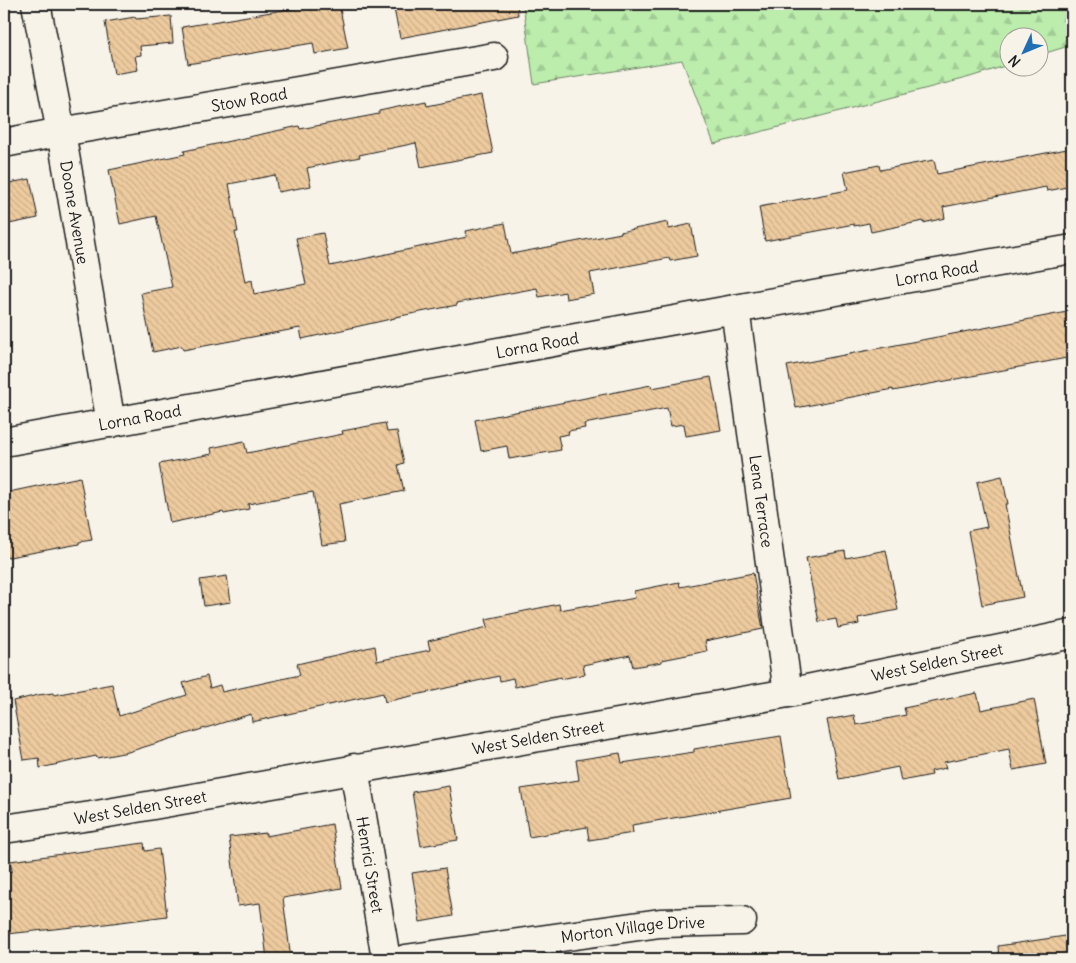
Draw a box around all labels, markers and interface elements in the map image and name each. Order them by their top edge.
north arrow [998,28,1048,78]
text: N [1005,51,1024,71]
street label: Stow Road [210,83,289,116]
street label: Doone Avenue [56,159,94,266]
street label: Lorna Road [894,256,980,290]
street label: Lorna Road [494,328,580,362]
street label: Lorna Road [97,400,183,435]
street label: Lena Terrace [745,454,778,549]
street label: West Selden Street [869,638,1005,685]
street label: West Selden Street [470,716,606,759]
street label: West Selden Street [73,786,209,828]
street label: Henrici Street [352,815,388,915]
street label: Morton Village Drive [560,912,705,947]

